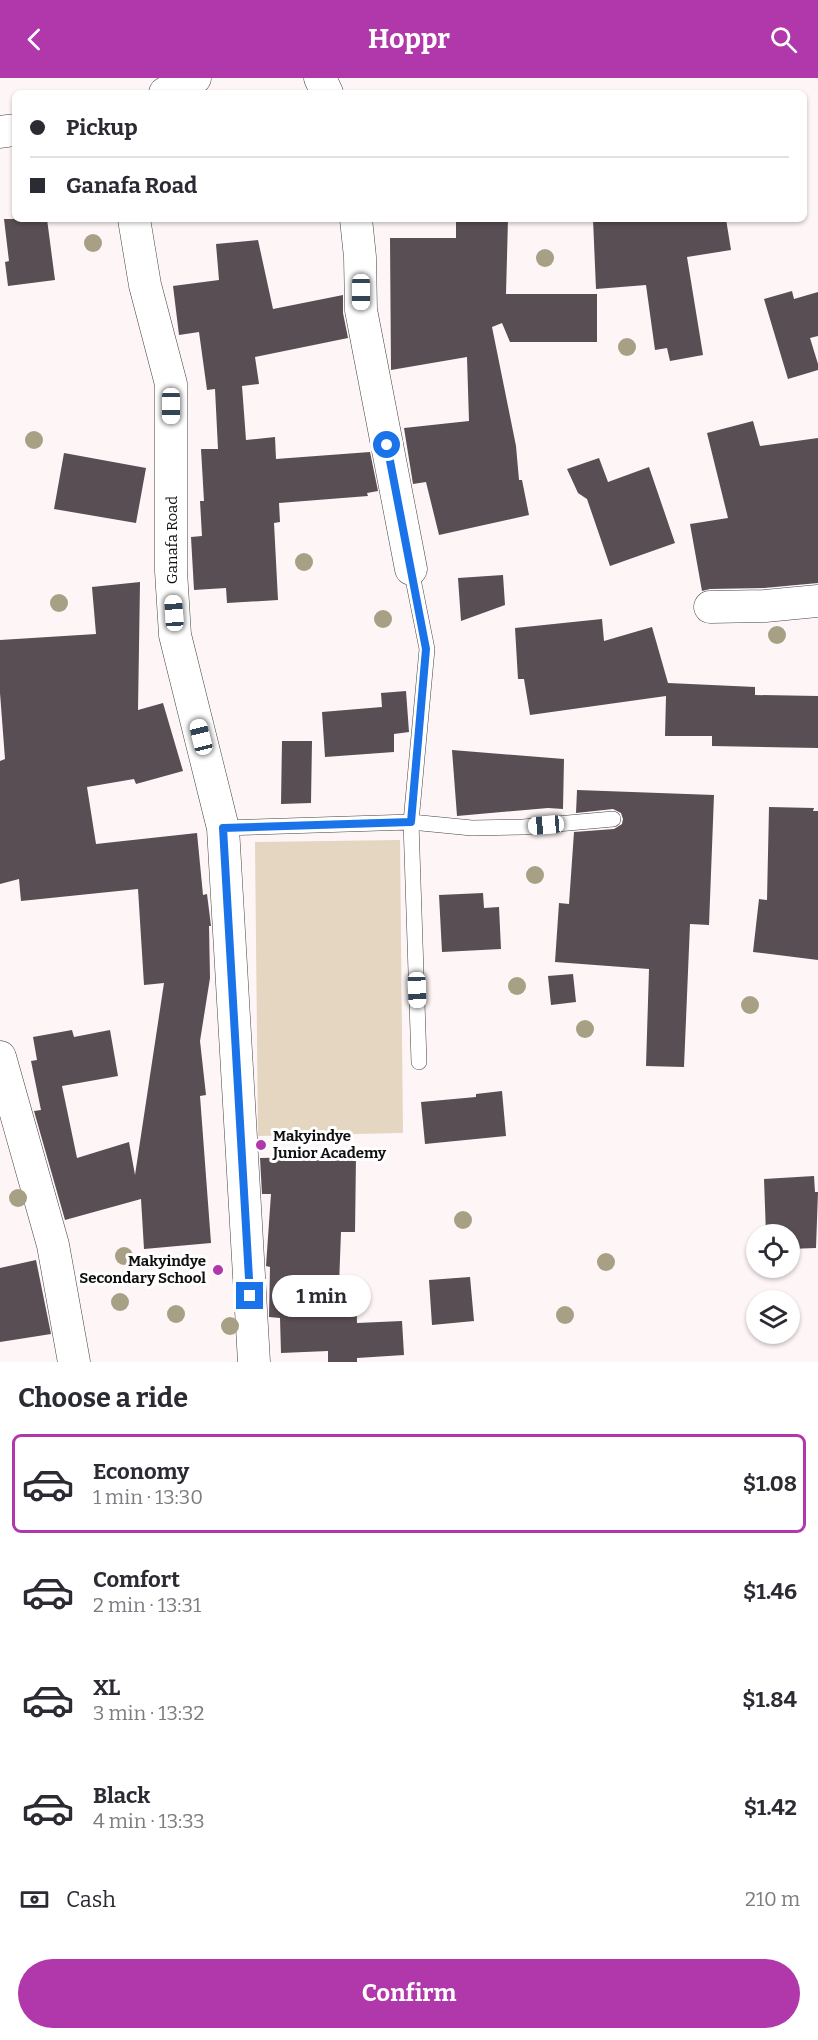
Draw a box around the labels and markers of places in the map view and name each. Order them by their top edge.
place label: Makyindye Junior Academy [272,1127,387,1162]
marker: Makyindye Junior Academy [254,1138,268,1152]
place label: Makyindye Secondary School [79,1252,206,1287]
marker: Makyindye Secondary School [211,1263,225,1277]

